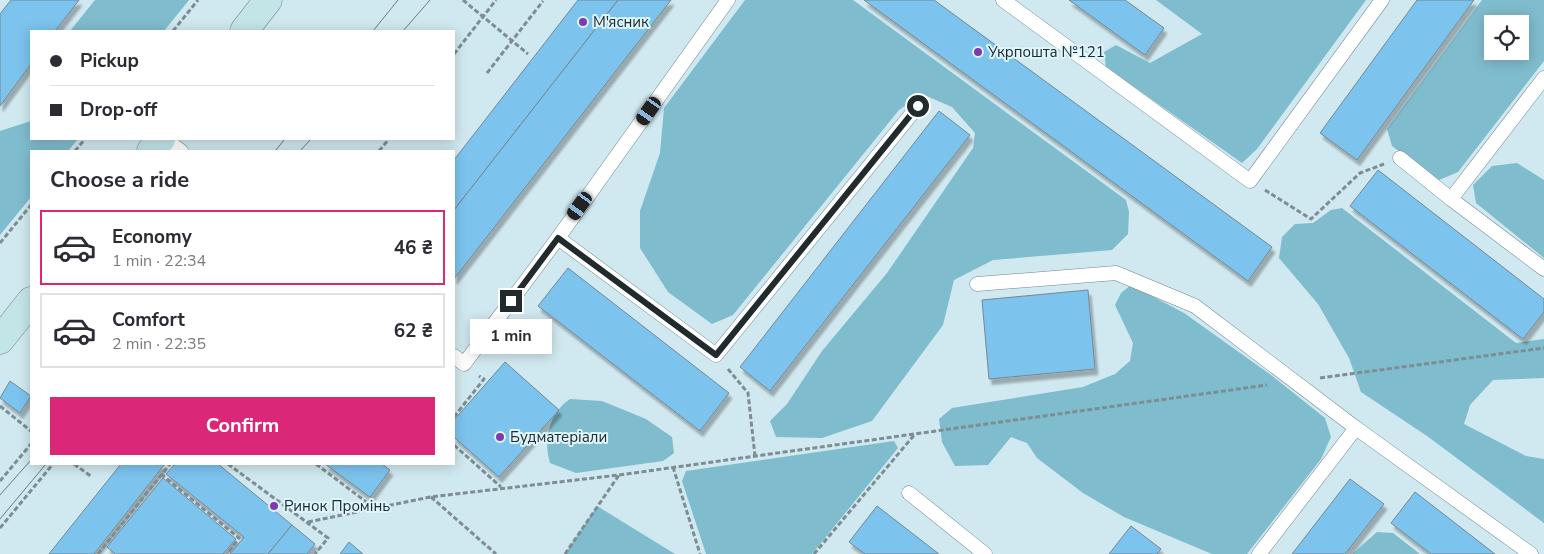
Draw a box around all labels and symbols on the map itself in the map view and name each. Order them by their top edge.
place label: М'ясник [593,12,649,32]
marker: М'ясник [577,16,589,28]
place label: Укрпошта №121 [987,42,1105,62]
marker: Укрпошта №121 [972,46,984,58]
car [634,94,663,128]
route start [907,95,929,117]
car [565,189,594,223]
route end [500,290,522,312]
callout: 1 min [470,318,552,354]
place label: Будматеріали [510,427,607,447]
marker: Будматеріали [494,431,506,443]
place label: Ринок Промінь [284,496,390,516]
marker: Ринок Промінь [268,500,280,512]

